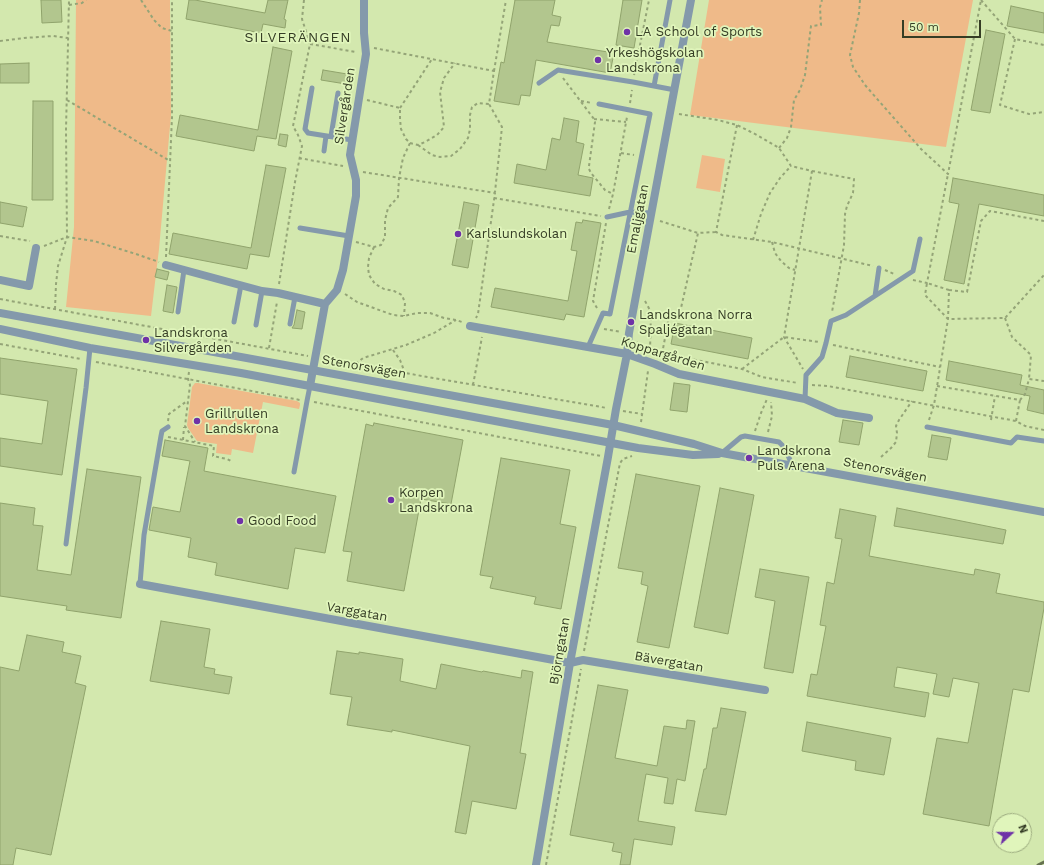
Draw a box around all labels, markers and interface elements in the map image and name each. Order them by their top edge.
scale bar [904,12,983,38]
text: 50 m [909,20,939,34]
place label: LA School of Sports [635,24,762,40]
marker: LA School of Sports [622,27,632,37]
district label: SILVERÄNGEN [244,30,352,46]
place label: Yrkeshögskolan Landskrona [606,45,703,76]
marker: Yrkeshögskolan Landskrona [593,55,603,65]
street label: Silvergården [331,66,359,146]
street label: Emaljgatan [624,183,652,255]
place label: Karlslundskolan [466,226,567,242]
marker: Karlslundskolan [453,229,463,239]
place label: Landskrona Norra Spaljégatan [639,307,752,338]
marker: Landskrona Norra Spaljégatan [626,317,636,327]
place label: Landskrona Silvergården [154,325,232,356]
street label: Koppargården [619,334,707,374]
marker: Landskrona Silvergården [141,335,151,345]
street label: Stenorsvägen [321,352,407,382]
place label: Grillrullen Landskrona [205,406,279,437]
marker: Grillrullen Landskrona [192,416,202,426]
place label: Landskrona Puls Arena [757,443,831,474]
marker: Landskrona Puls Arena [744,453,754,463]
street label: Stenorsvägen [842,454,928,486]
place label: Korpen Landskrona [399,485,473,516]
marker: Korpen Landskrona [386,495,396,505]
place label: Good Food [248,513,317,529]
marker: Good Food [235,516,245,526]
street label: Varggatan [325,599,389,625]
street label: Björngatan [546,616,574,686]
street label: Bävergatan [633,648,705,676]
north arrow [992,813,1032,853]
text: N [1015,823,1030,835]

